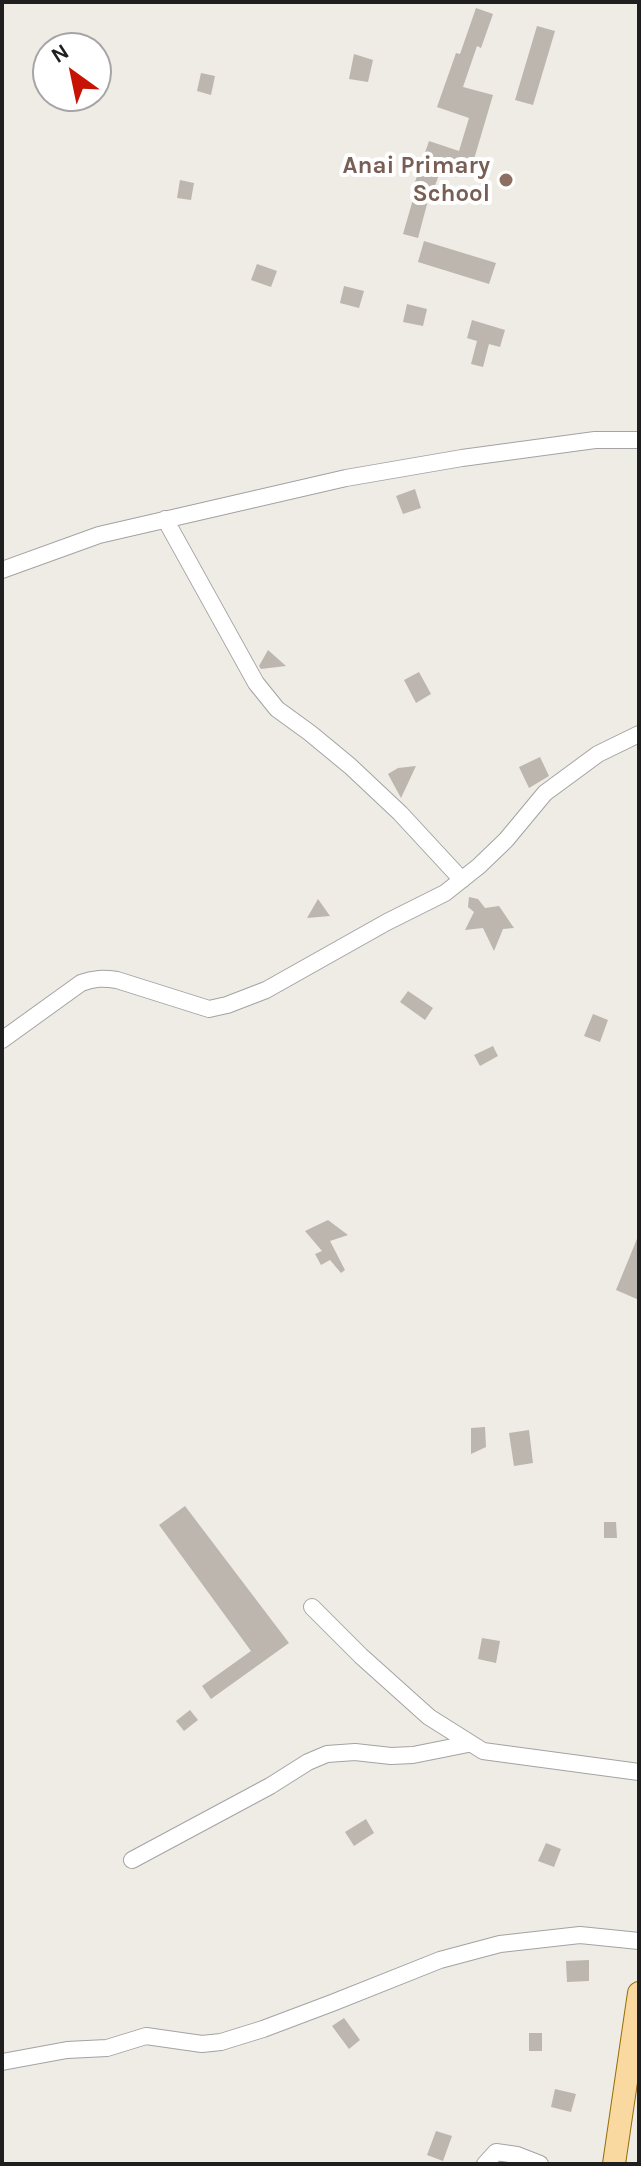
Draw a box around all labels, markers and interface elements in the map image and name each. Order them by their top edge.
north arrow [32,32,112,112]
text: N [46,38,74,69]
place label: Anai Primary School [343,152,490,208]
marker: Anai Primary School [497,171,515,189]

